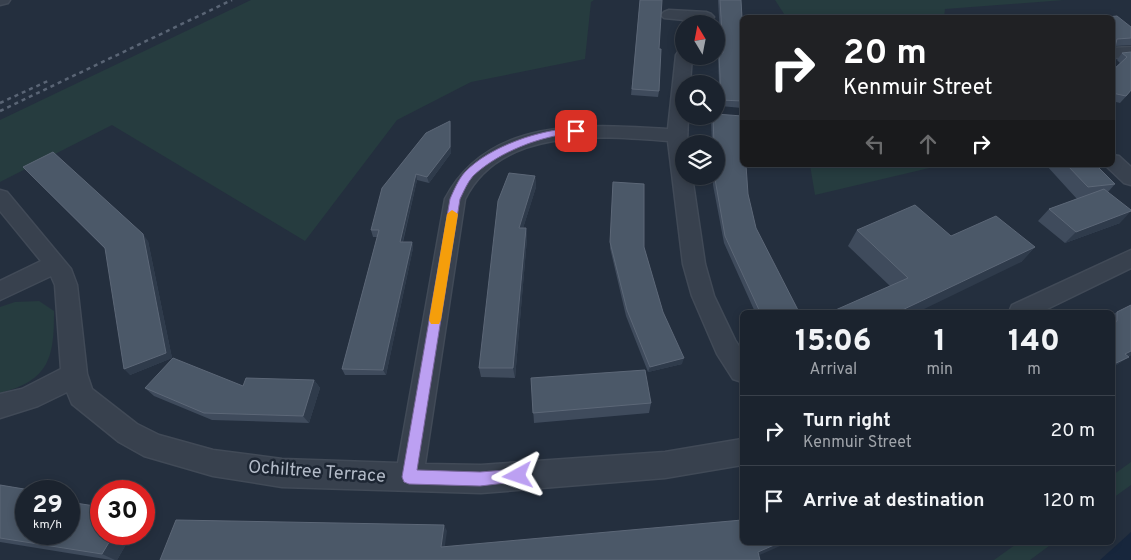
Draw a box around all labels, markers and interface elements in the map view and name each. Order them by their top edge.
north arrow [675,15,725,65]
map controls [675,15,725,185]
text: 20 m [843,32,927,76]
icon: right [760,35,825,100]
button: search [675,75,725,125]
text: Kenmuir Street [843,75,993,102]
pin [555,110,597,152]
icon: arrive [562,117,590,145]
icon: left [861,130,889,158]
icon: ahead [914,130,942,158]
icon: right [967,130,995,158]
button: layers [675,135,725,185]
text: 15:06 [795,324,871,361]
text: 1 [934,324,946,361]
text: 140 [1008,324,1060,361]
text: Arrival [809,360,857,380]
text: min [926,360,953,380]
text: m [1027,360,1041,380]
text: Turn right [803,409,891,433]
icon: right [760,417,788,445]
text: 20 m [1051,419,1095,443]
text: Kenmuir Street [803,433,912,453]
position arrow [491,449,543,501]
street label: Ochiltree Terrace [247,456,387,489]
speed limit sign: 30 [90,480,155,545]
icon: arrive [760,487,788,515]
text: Arrive at destination [803,489,984,513]
text: 120 m [1044,489,1095,513]
text: 29 [32,490,63,522]
text: km/h [33,517,62,533]

